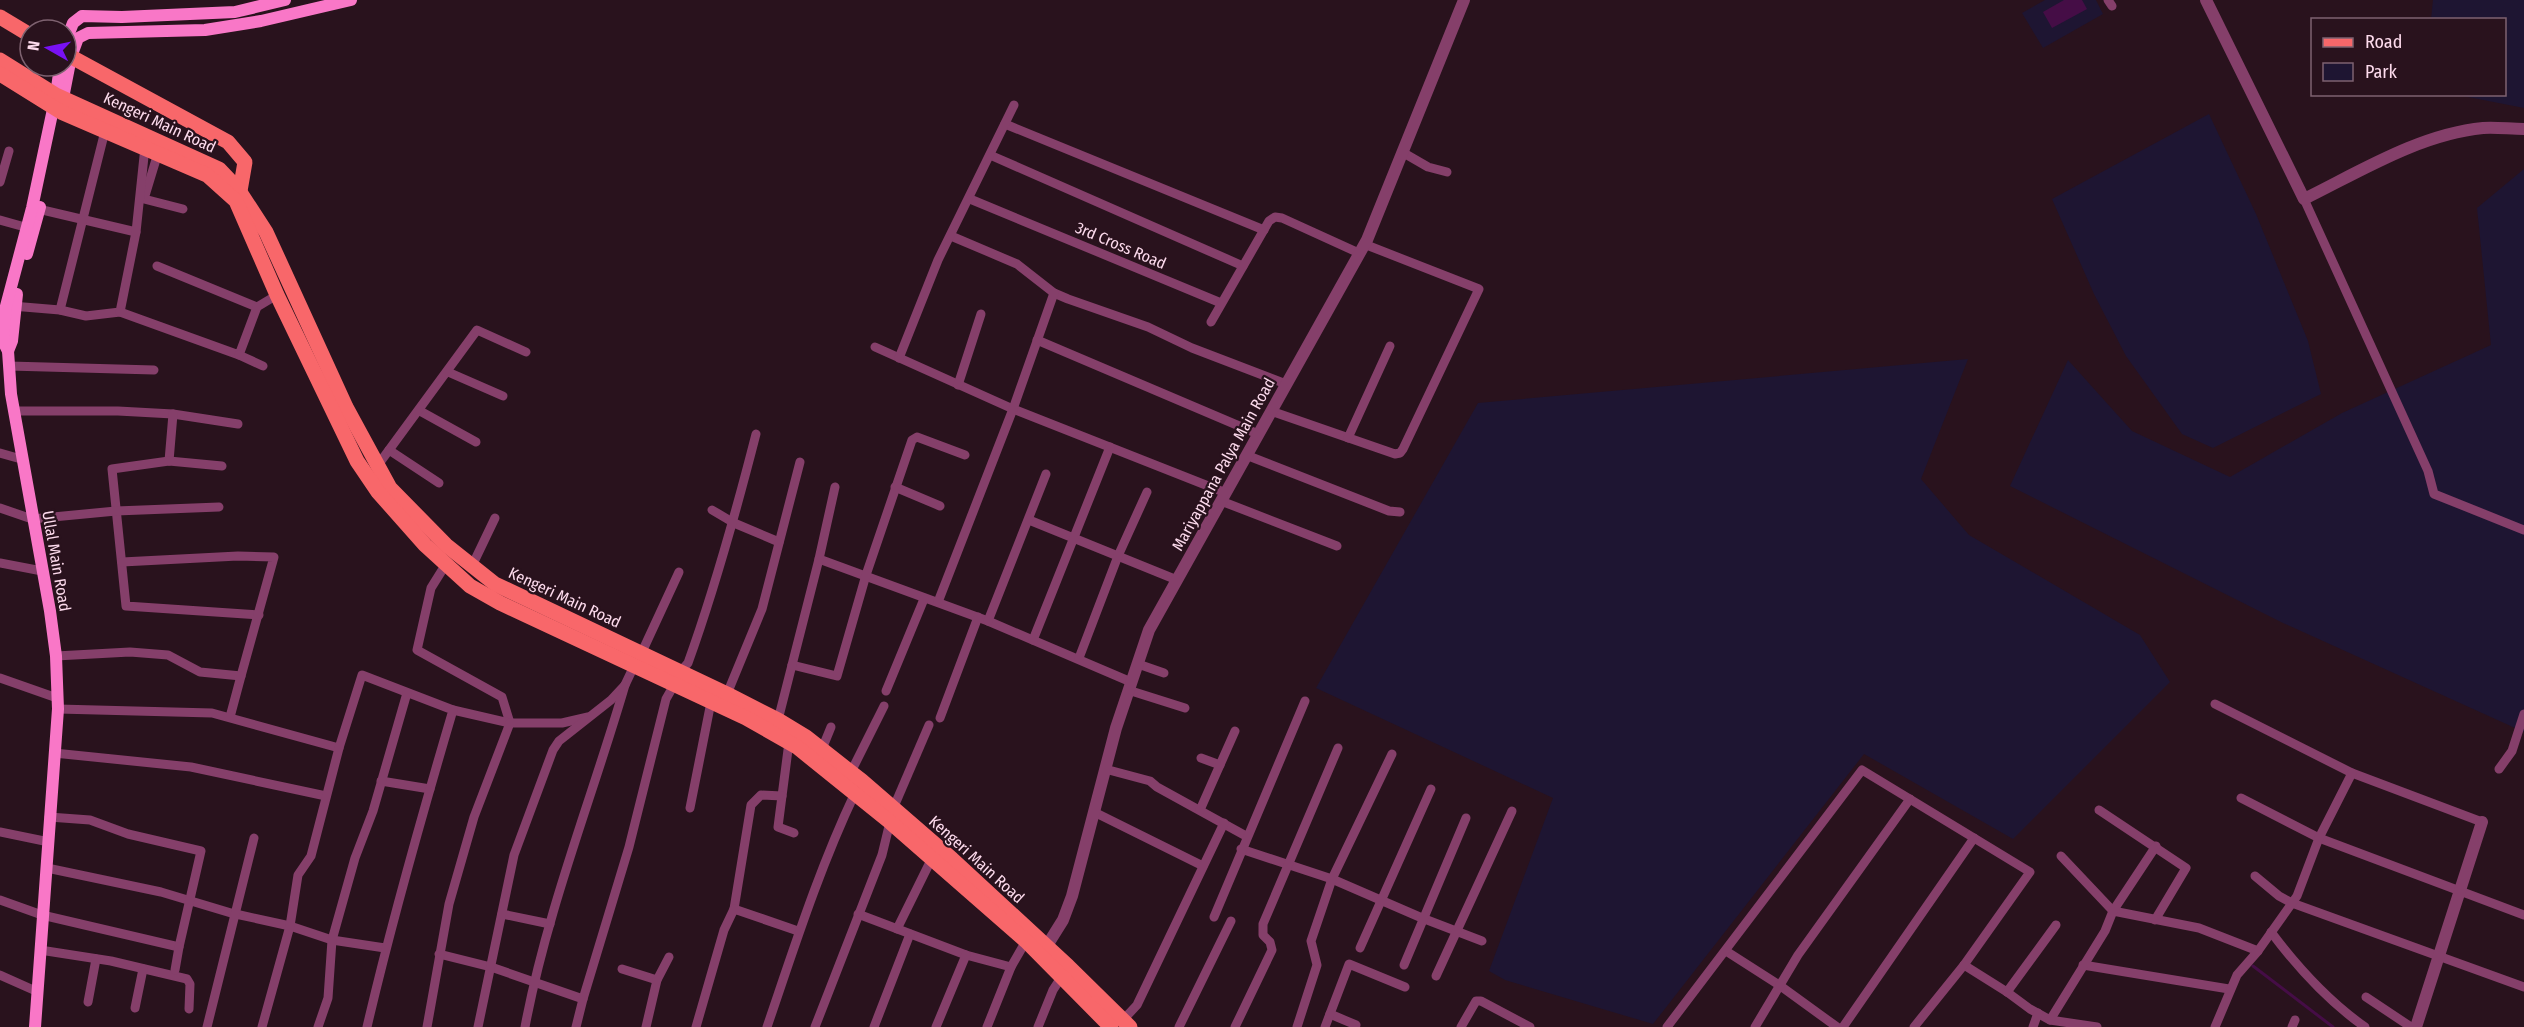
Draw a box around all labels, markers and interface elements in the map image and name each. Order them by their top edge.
north arrow [18,18,78,78]
legend [2311,18,2506,96]
text: Road [2365,31,2402,53]
text: N [24,40,44,52]
text: Park [2365,61,2398,83]
street label: Kengeri Main Road [101,88,219,157]
street label: 3rd Cross Road [1073,218,1169,273]
street label: Mariyappana Palya Main Road [1168,374,1279,554]
street label: Ullal Main Road [38,509,75,613]
street label: Kengeri Main Road [506,563,624,632]
street label: Kengeri Main Road [925,812,1028,907]

